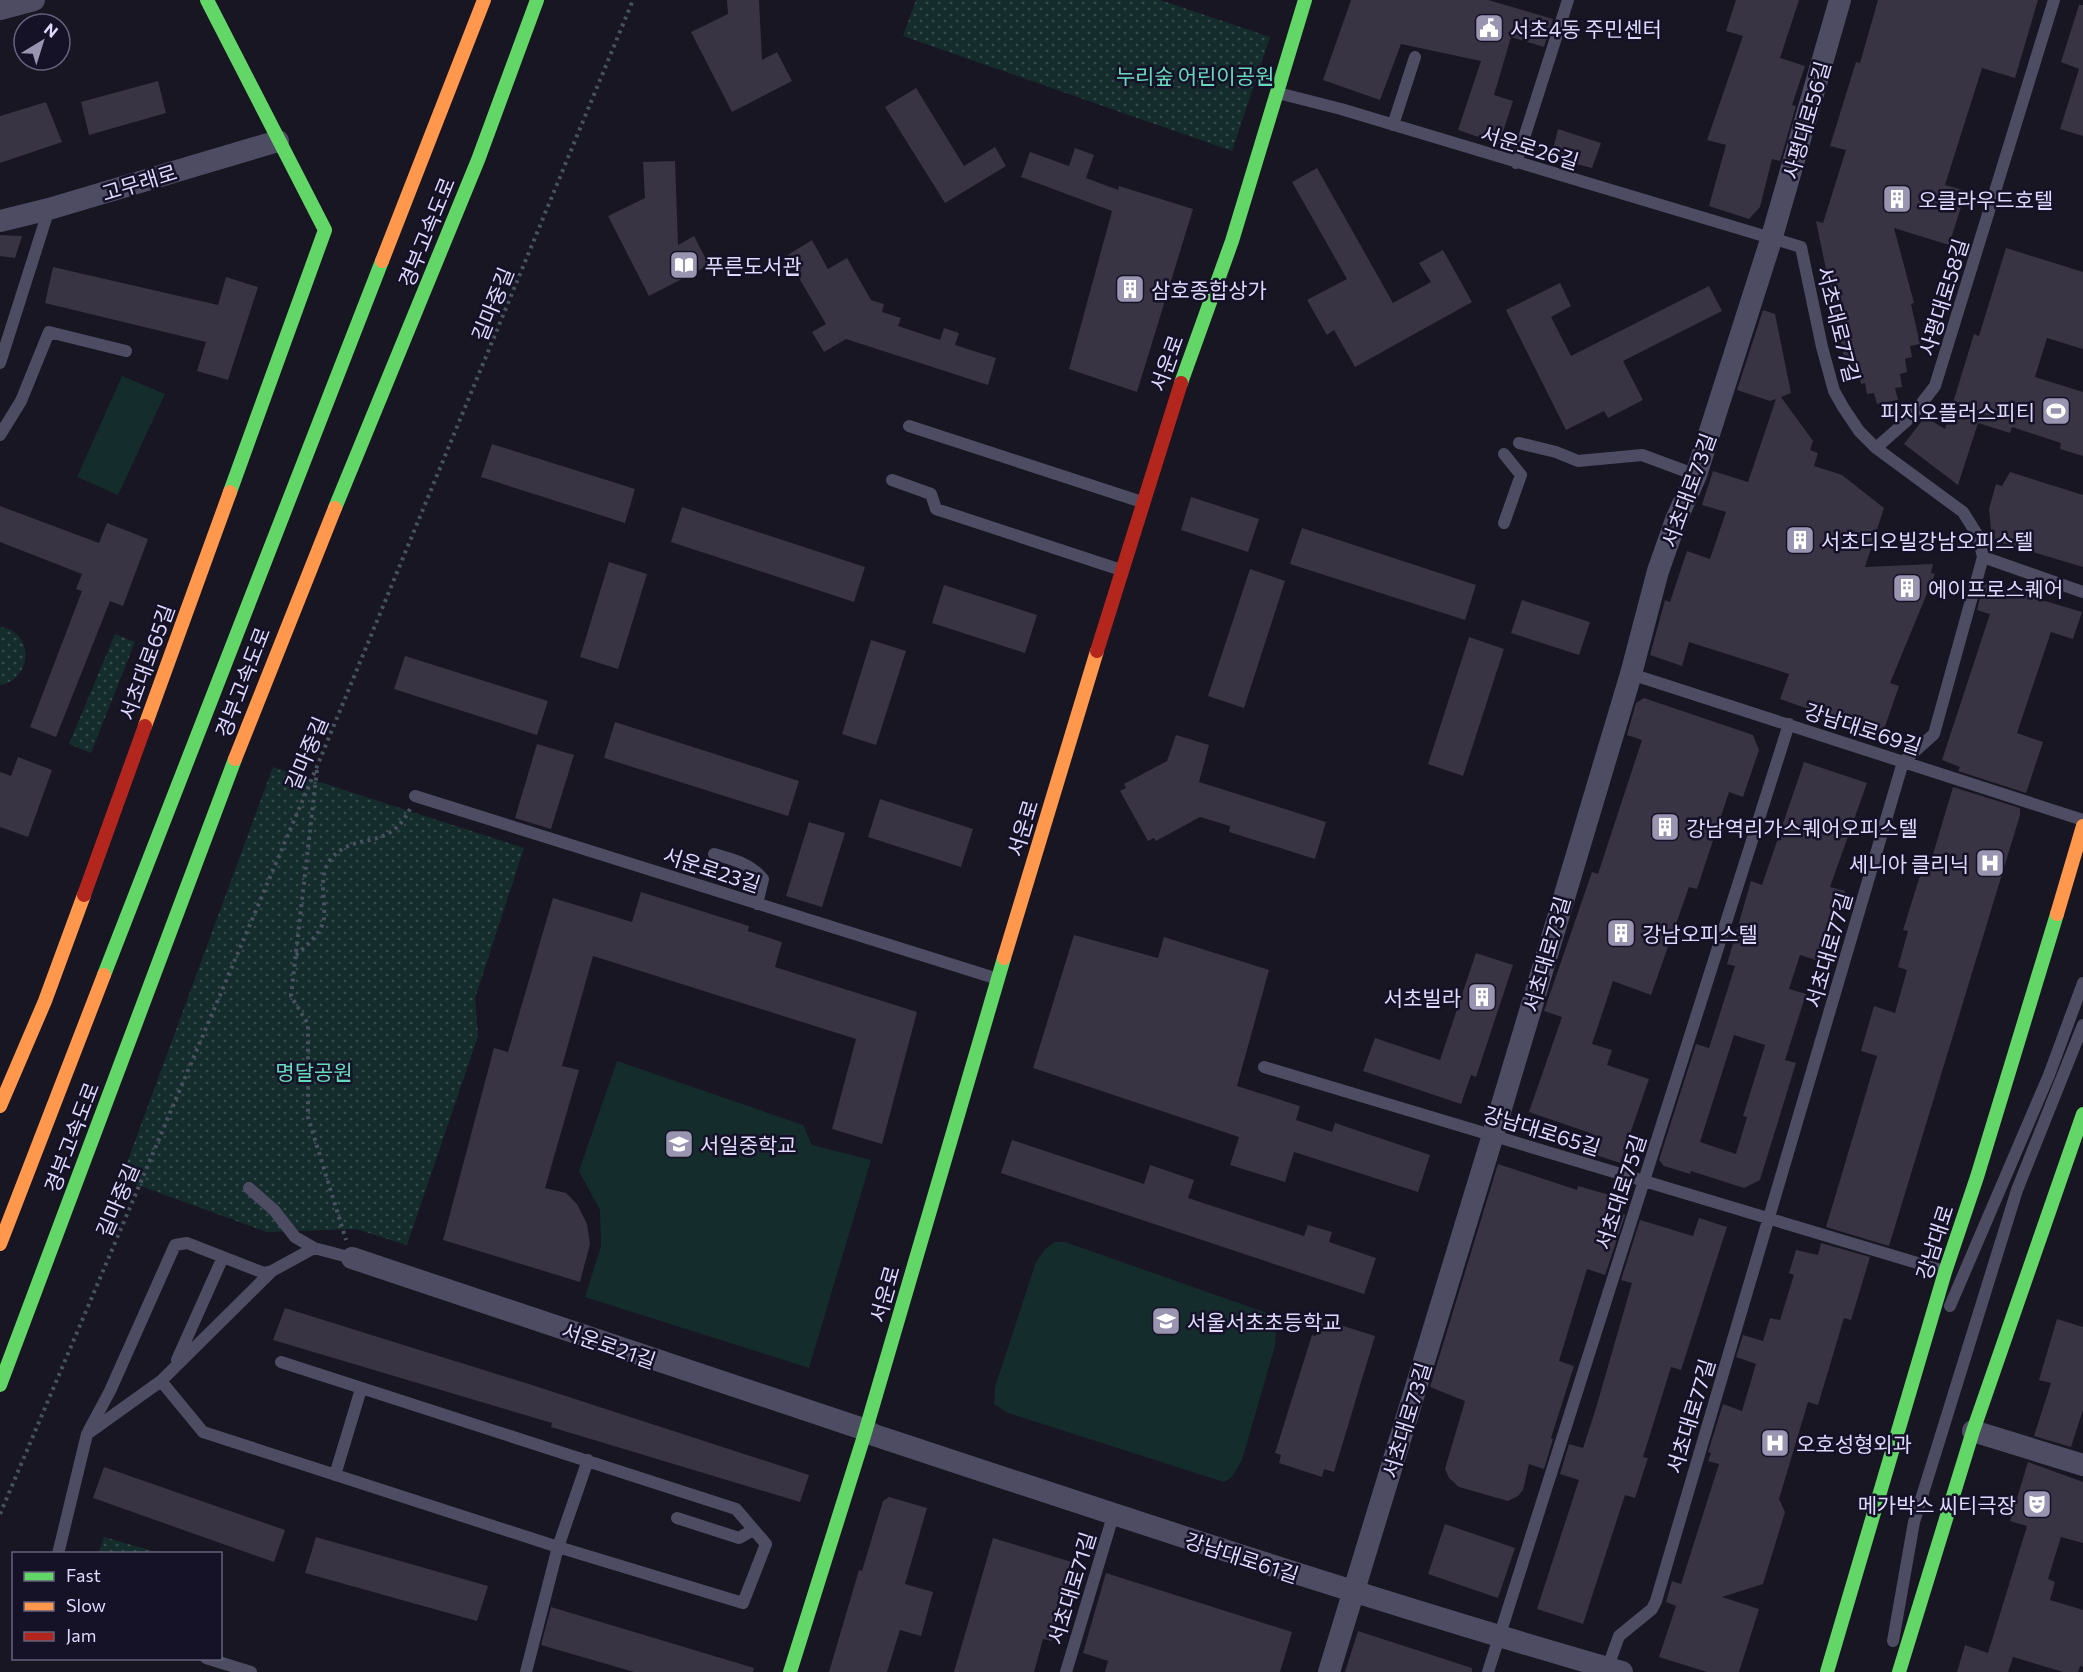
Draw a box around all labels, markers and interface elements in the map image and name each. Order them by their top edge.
north arrow [12,12,72,72]
public building icon: 서초4동 주민센터 [1473,12,1505,44]
place label: 서초4동 주민센터 [1510,16,1662,41]
text: N [41,19,62,41]
street label: 사평대로56길 [1777,58,1835,182]
park label: 누리숲 어린이공원 [1116,63,1274,88]
street label: 서운로26길 [1478,120,1582,174]
street label: 고무래로 [98,159,180,205]
street label: 경부고속도로 [393,174,459,290]
building icon: 오클라우드호텔 [1881,183,1913,215]
place label: 오클라우드호텔 [1918,187,2053,212]
street label: 사평대로58길 [1913,235,1973,359]
library icon: 푸른도서관 [668,249,700,281]
place label: 푸른도서관 [705,253,802,278]
street label: 길마중길 [466,263,518,345]
street label: 서초대로77길 [1813,263,1865,385]
building icon: 삼호종합상가 [1114,273,1146,305]
place label: 삼호종합상가 [1151,277,1267,302]
street label: 서운로 [1144,331,1188,395]
sports icon: 피지오플러스피티 [2040,395,2072,427]
place label: 피지오플러스피티 [1880,399,2035,424]
street label: 서초대로73길 [1656,429,1720,551]
building icon: 서초디오빌강남오피스텔 [1784,524,1816,556]
place label: 서초디오빌강남오피스텔 [1821,528,2034,553]
building icon: 에이프로스퀘어 [1891,572,1923,604]
place label: 에이프로스퀘어 [1928,576,2063,601]
street label: 서초대로65길 [113,601,179,723]
street label: 경부고속도로 [210,623,274,741]
street label: 강남대로69길 [1801,697,1925,759]
street label: 길마중길 [279,713,333,793]
street label: 서운로 [1002,797,1042,859]
building icon: 강남역리가스퀘어오피스텔 [1649,811,1681,843]
place label: 강남역리가스퀘어오피스텔 [1686,815,1918,840]
street label: 서운로23길 [660,842,764,896]
hospital icon: 세니아 클리닉 [1974,847,2006,879]
place label: 세니아 클리닉 [1849,851,1969,876]
street label: 서초대로77길 [1800,889,1856,1011]
street label: 서초대로73길 [1517,893,1575,1015]
building icon: 강남오피스텔 [1605,917,1637,949]
place label: 강남오피스텔 [1642,921,1758,946]
building icon: 서초빌라 [1466,981,1498,1013]
place label: 서초빌라 [1384,985,1461,1010]
park label: 명달공원 [275,1059,353,1084]
street label: 경부고속도로 [39,1078,103,1196]
street label: 강남대로65길 [1480,1100,1604,1160]
school or university icon: 서일중학교 [663,1128,695,1160]
street label: 서초대로75길 [1590,1131,1650,1253]
place label: 서일중학교 [700,1132,797,1157]
street label: 길마중길 [90,1160,144,1240]
street label: 강남대로 [1910,1201,1958,1283]
street label: 서운로 [864,1263,904,1325]
school or university icon: 서울서초초등학교 [1150,1305,1182,1337]
place label: 서울서초초등학교 [1187,1309,1342,1334]
street label: 서운로21길 [559,1317,659,1373]
street label: 서초대로77길 [1661,1356,1719,1476]
street label: 서초대로73길 [1377,1359,1435,1481]
hospital icon: 오호성형외과 [1759,1427,1791,1459]
place label: 오호성형외과 [1796,1431,1912,1456]
theatre icon: 메가박스 씨티극장 [2021,1488,2053,1520]
place label: 메가박스 씨티극장 [1857,1492,2016,1517]
street label: 강남대로61길 [1182,1527,1302,1587]
street label: 서초대로71길 [1042,1529,1100,1647]
legend [12,1552,222,1660]
text: Fast [66,1564,101,1586]
text: Slow [66,1594,106,1616]
text: Jam [66,1624,96,1646]

